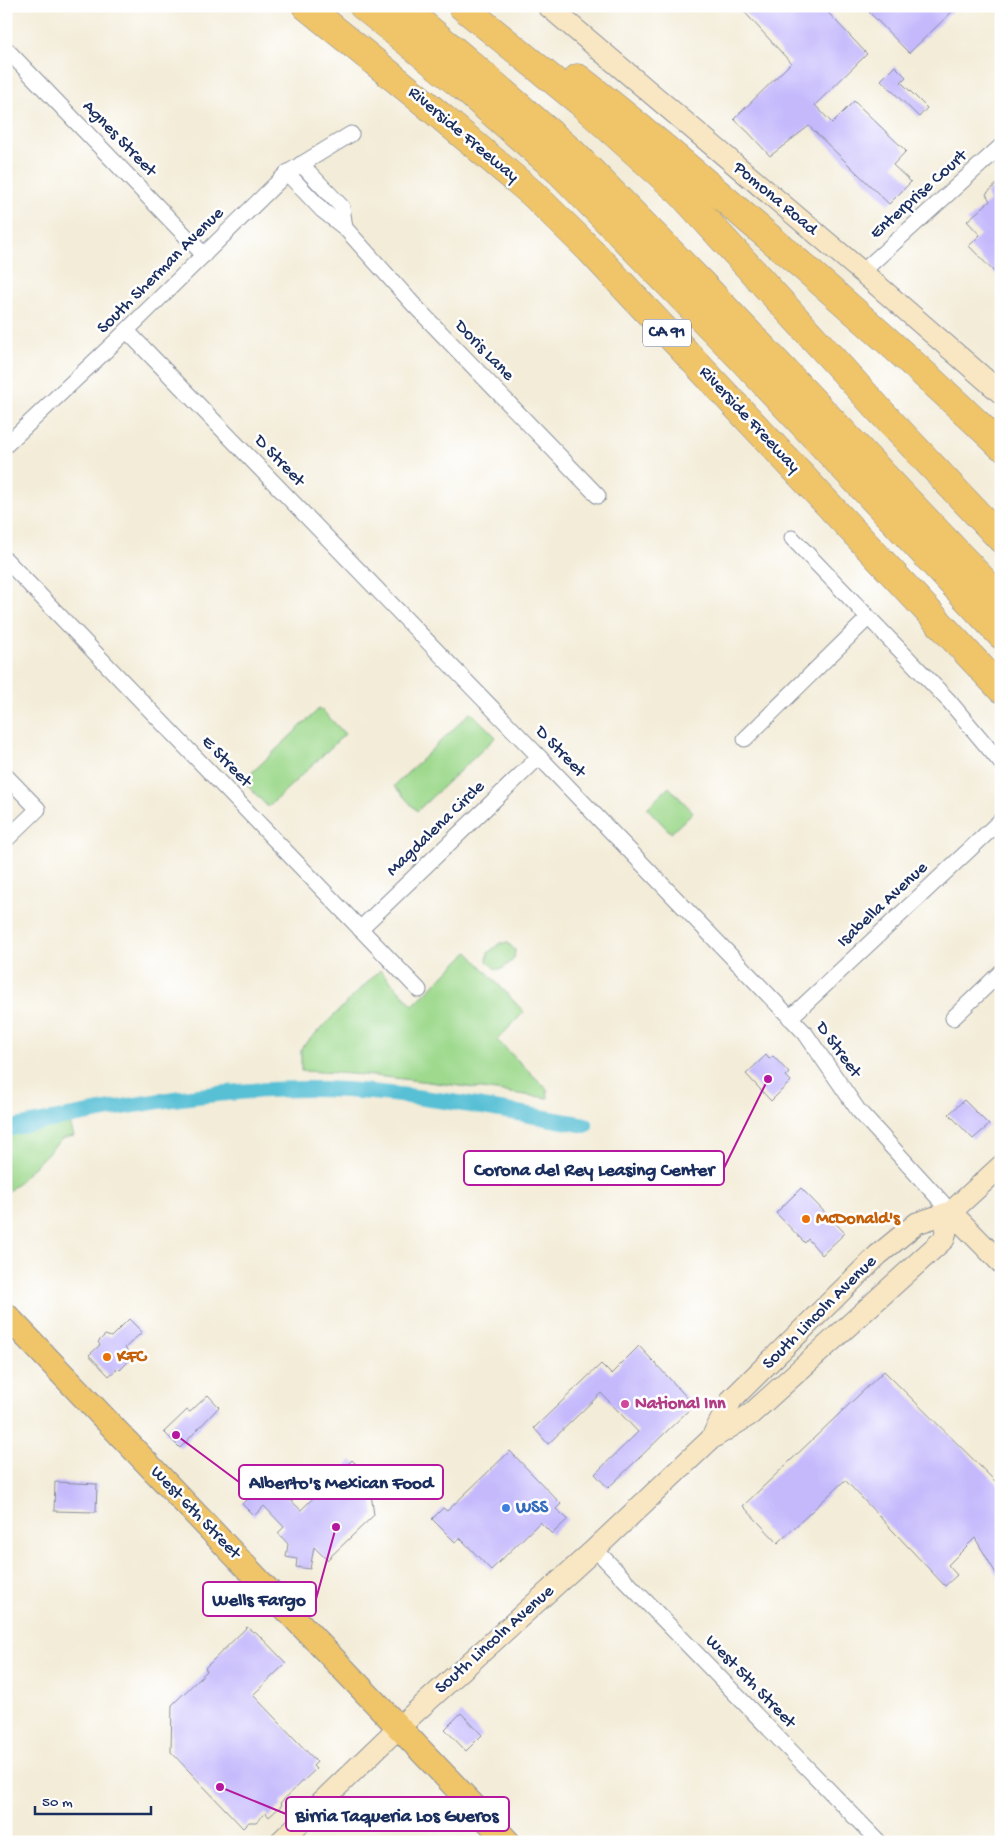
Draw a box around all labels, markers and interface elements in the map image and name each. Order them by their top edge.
street label: Riverside Freeway [403,82,523,188]
street label: Agnes Street [78,97,162,183]
street label: Enterprise Court [866,145,973,244]
street label: Pomona Road [728,157,823,241]
street label: South Sherman Avenue [93,203,229,339]
street label: Doris Lane [449,315,519,386]
road number: CA 91 [643,319,691,346]
street label: Riverside Freeway [694,362,804,478]
street label: D Street [249,430,310,492]
street label: D Street [530,721,591,783]
street label: E Street [196,732,257,793]
street label: Magdalena Circle [382,776,490,881]
street label: Isabella Avenue [833,857,933,952]
street label: D Street [810,1017,866,1083]
callout: Corona del Rey Leasing Center [464,1151,724,1185]
text: Corona del Rey Leasing Center [473,1160,716,1183]
place label: McDonald's [816,1209,901,1230]
marker: McDonald's [800,1213,812,1225]
street label: South Lincoln Avenue [759,1251,882,1374]
place label: KFC [116,1347,148,1368]
marker: KFC [101,1351,113,1363]
place label: National Inn [635,1394,726,1415]
marker: National Inn [619,1398,631,1410]
street label: West 6th Street [145,1462,246,1565]
callout: Alberto's Mexican Food [239,1465,443,1499]
text: Alberto's Mexican Food [248,1473,435,1496]
place label: WSS [515,1498,549,1519]
marker: WSS [500,1502,512,1514]
street label: South Lincoln Avenue [431,1581,559,1699]
callout: Wells Fargo [203,1582,316,1616]
text: Wells Fargo [211,1590,306,1613]
street label: West 5th Street [700,1631,801,1734]
scale bar [35,1783,151,1815]
text: 50 m [42,1794,73,1812]
callout: Birria Taqueria Los Gueros [286,1797,509,1831]
text: Birria Taqueria Los Gueros [295,1806,499,1829]

